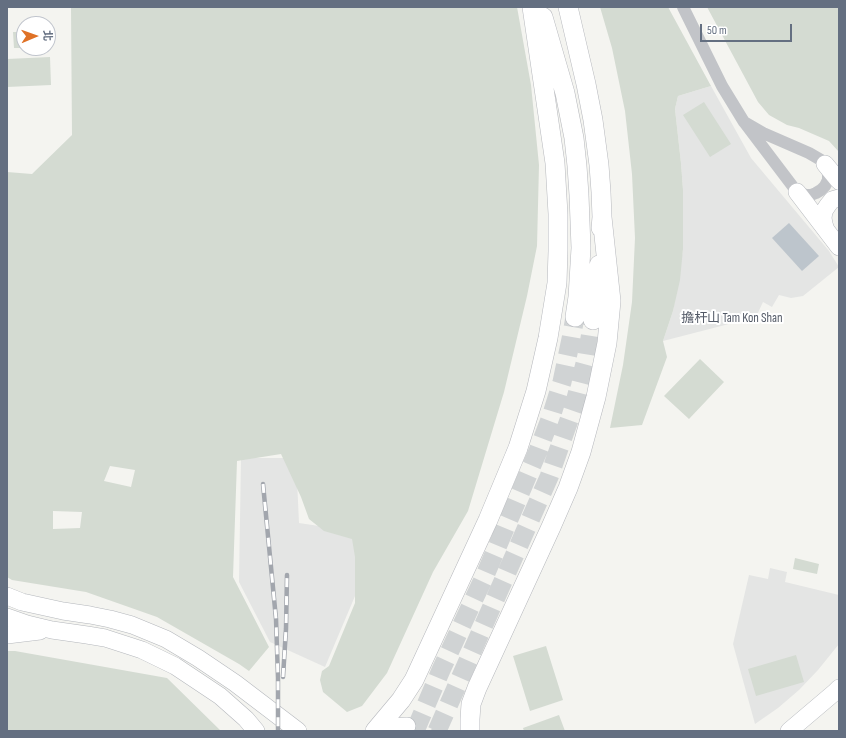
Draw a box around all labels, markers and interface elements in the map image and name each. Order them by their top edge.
north arrow [16,16,56,56]
scale bar [702,16,794,42]
text: 50 m [707,23,727,38]
text: 北 [41,30,54,41]
district label: 擔杆山 Tam Kon Shan [681,311,783,327]

